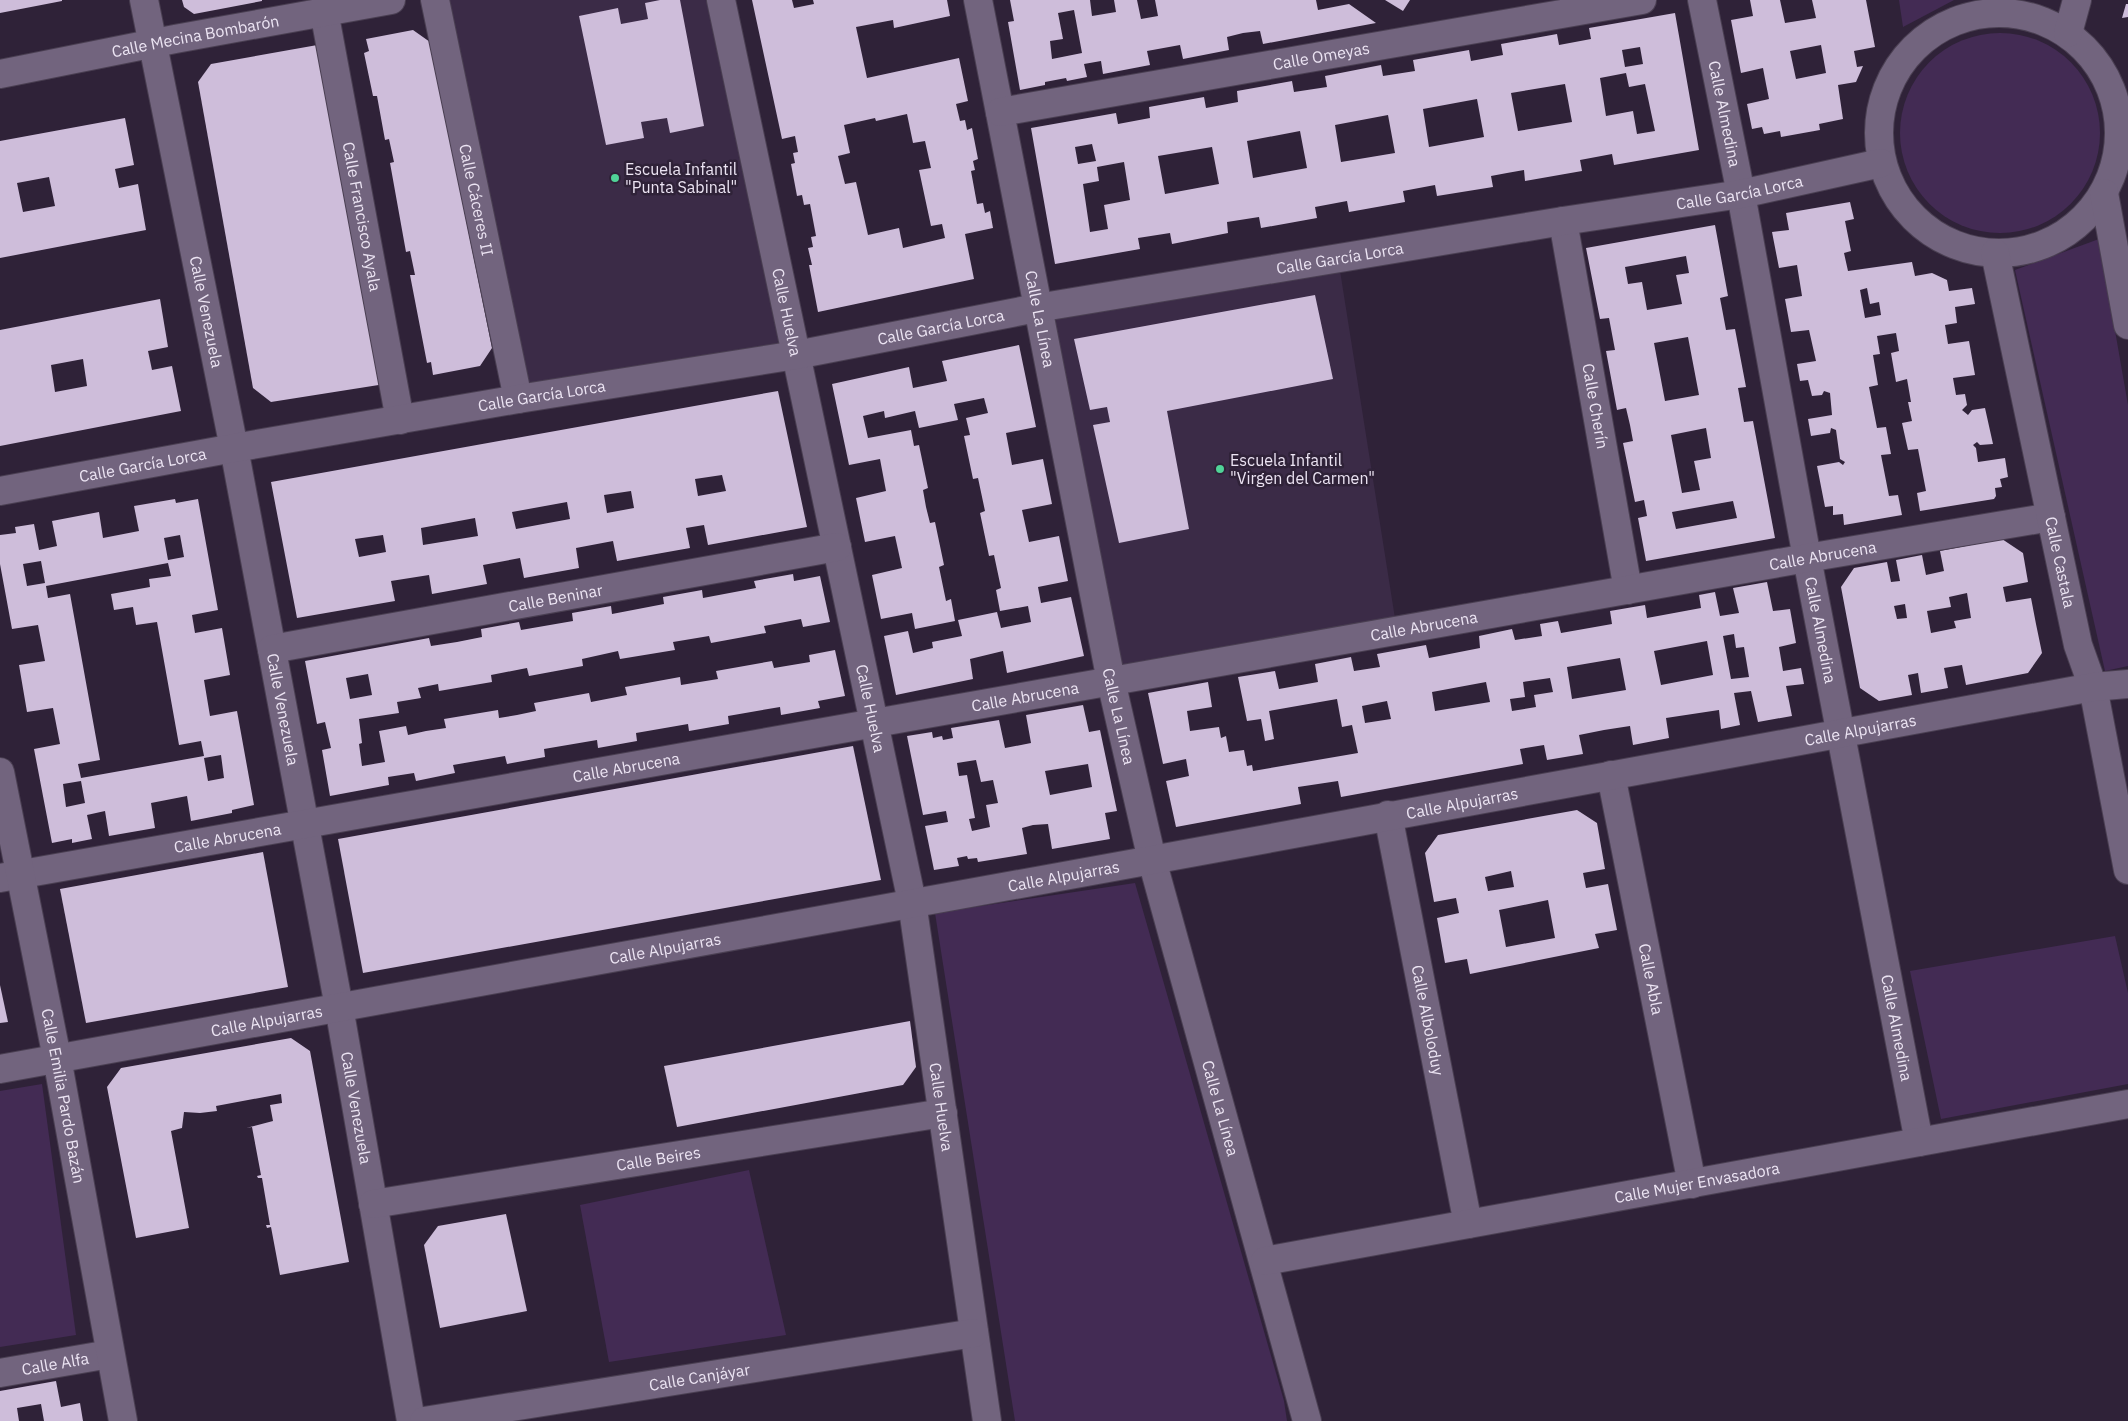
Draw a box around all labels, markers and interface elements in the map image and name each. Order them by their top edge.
street label: Calle Mecina Bombarón [110,10,281,61]
street label: Calle Omeyas [1271,38,1371,74]
street label: Calle Almedina [1704,59,1745,169]
street label: Calle Francisco Ayala [339,140,386,293]
street label: Calle Cáceres II [455,142,498,258]
place label: Escuela Infantil "Punta Sabinal" [625,159,737,197]
street label: Calle García Lorca [1675,170,1805,214]
marker: Escuela Infantil "Punta Sabinal" [609,172,621,184]
street label: Calle García Lorca [1275,237,1405,278]
street label: Calle Venezuela [186,254,228,370]
street label: Calle Huelva [768,266,806,358]
street label: Calle La Línea [1021,269,1060,370]
street label: Calle García Lorca [876,305,1006,349]
street label: Calle Cherín [1578,362,1613,450]
street label: Calle García Lorca [476,375,607,416]
street label: Calle García Lorca [77,443,208,486]
place label: Escuela Infantil "Virgen del Carmen" [1230,450,1375,488]
marker: Escuela Infantil "Virgen del Carmen" [1214,463,1226,475]
street label: Calle Castala [2041,515,2080,610]
street label: Calle Abrucena [1767,536,1878,575]
street label: Calle Almedina [1801,575,1841,685]
street label: Calle Beninar [507,579,604,616]
street label: Calle Abrucena [1369,606,1480,645]
street label: Calle Venezuela [263,652,304,768]
street label: Calle Huelva [852,662,890,755]
street label: Calle La Línea [1099,666,1140,767]
street label: Calle Abrucena [970,677,1081,716]
street label: Calle Alpujarras [1803,710,1918,750]
street label: Calle Abrucena [571,748,682,786]
street label: Calle Alpujarras [1404,783,1520,823]
street label: Calle Abrucena [172,818,283,857]
street label: Calle Alpujarras [1006,856,1121,896]
street label: Calle Alpujarras [608,928,723,968]
street label: Calle Abla [1635,942,1668,1017]
street label: Calle Alboloduy [1408,963,1449,1077]
street label: Calle Almedina [1877,973,1917,1083]
street label: Calle Alpujarras [209,1001,324,1041]
street label: Calle Emilia Pardo Bazán [37,1007,90,1185]
street label: Calle Venezuela [337,1050,376,1166]
street label: Calle La Línea [1198,1058,1243,1159]
street label: Calle Huelva [925,1061,958,1153]
street label: Calle Beires [615,1142,702,1175]
street label: Calle Mujer Envasadora [1613,1157,1782,1207]
street label: Calle Alfa [20,1348,91,1379]
street label: Calle Canjáyar [648,1359,752,1395]

